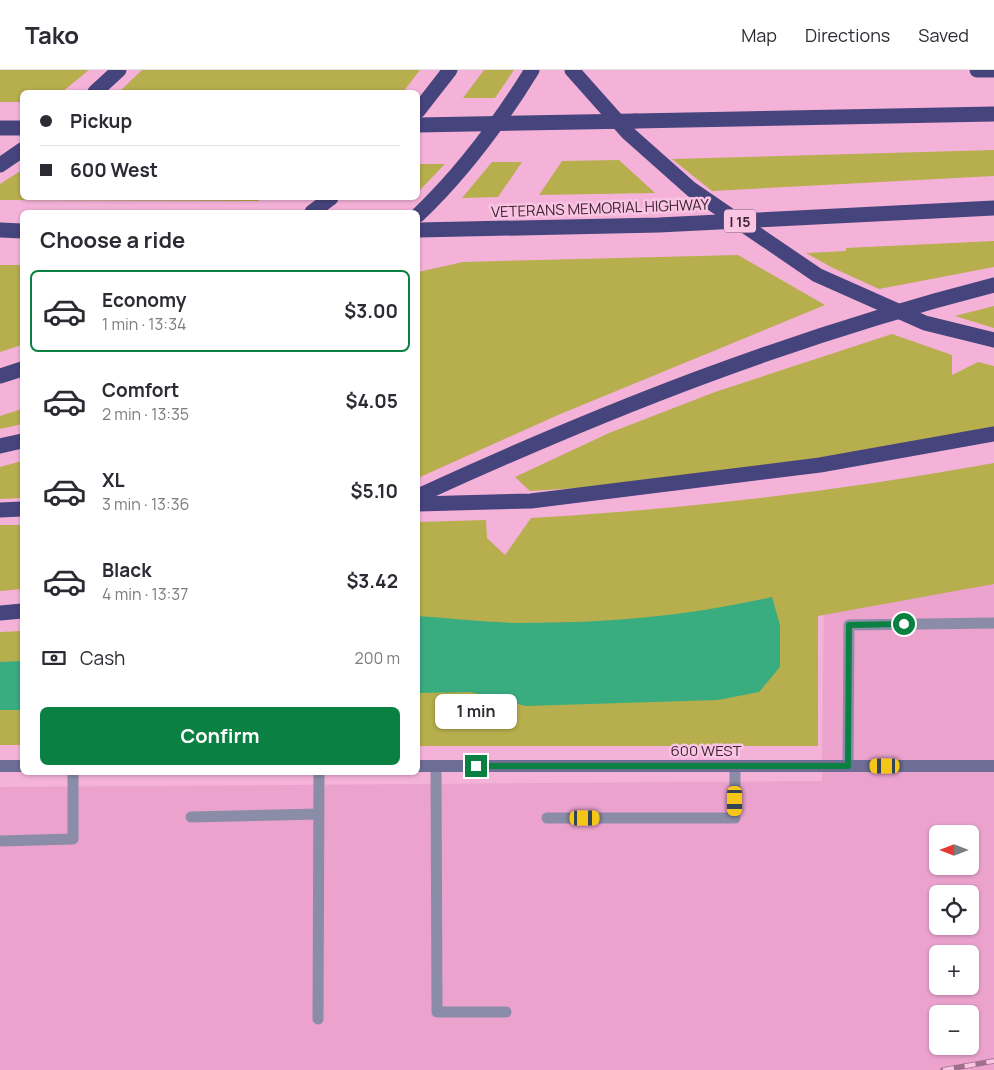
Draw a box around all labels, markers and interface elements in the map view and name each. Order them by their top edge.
text: Tako [25,18,79,51]
text: Map [741,23,777,47]
text: Directions [805,23,890,47]
text: Saved [918,23,969,47]
text: Pickup [70,108,132,134]
text: 600 West [70,157,158,183]
street label: VETERANS MEMORIAL HIGHWAY [491,194,710,222]
road number: I 15 [724,210,756,232]
text: Choose a ride [40,225,185,255]
text: Economy [102,287,186,313]
icon: car [42,289,87,334]
text: $3.00 [344,298,398,324]
text: 1 min · 13:34 [102,313,186,335]
text: Comfort [102,377,179,403]
icon: car [42,379,87,424]
text: $4.05 [345,388,398,414]
text: 2 min · 13:35 [102,403,189,425]
text: XL [102,467,125,493]
icon: car [42,469,87,514]
text: $5.10 [351,478,398,504]
text: 3 min · 13:36 [102,493,190,515]
text: Black [102,557,151,583]
icon: car [42,559,87,604]
text: $3.42 [346,568,398,594]
text: 4 min · 13:37 [102,583,188,605]
route start [893,613,915,635]
icon: cash [40,644,68,672]
text: Cash [80,645,125,671]
text: 200 m [355,647,400,669]
callout: 1 min [435,694,517,728]
text: 1 min [456,700,496,722]
button: Confirm [40,707,400,765]
street label: 600 WEST [671,740,742,761]
route end [465,755,487,777]
car [870,759,900,774]
car [727,786,742,816]
car [570,811,600,826]
north arrow [929,825,979,875]
map controls [929,825,979,1055]
button: locate [929,885,979,935]
button: + [929,945,979,995]
button: − [929,1005,979,1055]

